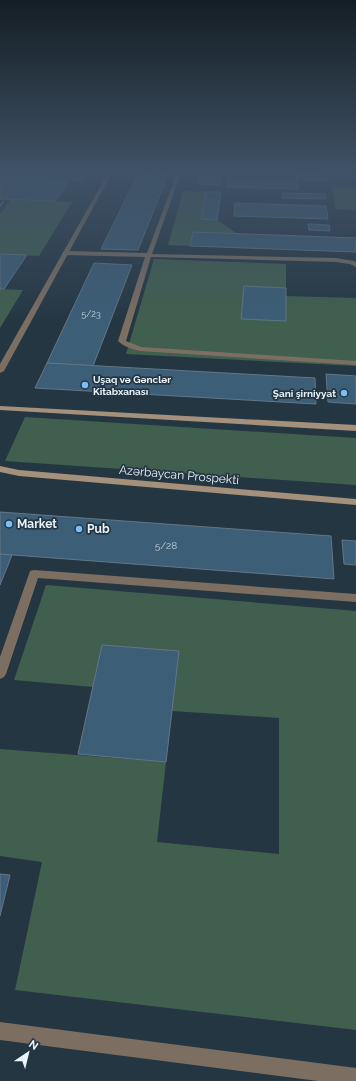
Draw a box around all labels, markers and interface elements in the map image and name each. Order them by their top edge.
house number: 5/23 [81,309,101,319]
place label: Uşaq və Gənclər Kitabxanası [93,374,171,397]
marker: Uşaq və Gənclər Kitabxanası [80,380,90,390]
place label: Şani şirniyyat [273,388,336,399]
marker: Şani şirniyyat [339,388,349,398]
street label: Azərbaycan Prospekti [118,463,240,487]
place label: Market [17,517,57,531]
marker: Market [4,519,14,529]
place label: Pub [87,522,110,536]
marker: Pub [74,524,84,534]
house number: 5/28 [155,540,177,551]
north arrow [8,1033,48,1073]
text: N [26,1037,41,1053]

